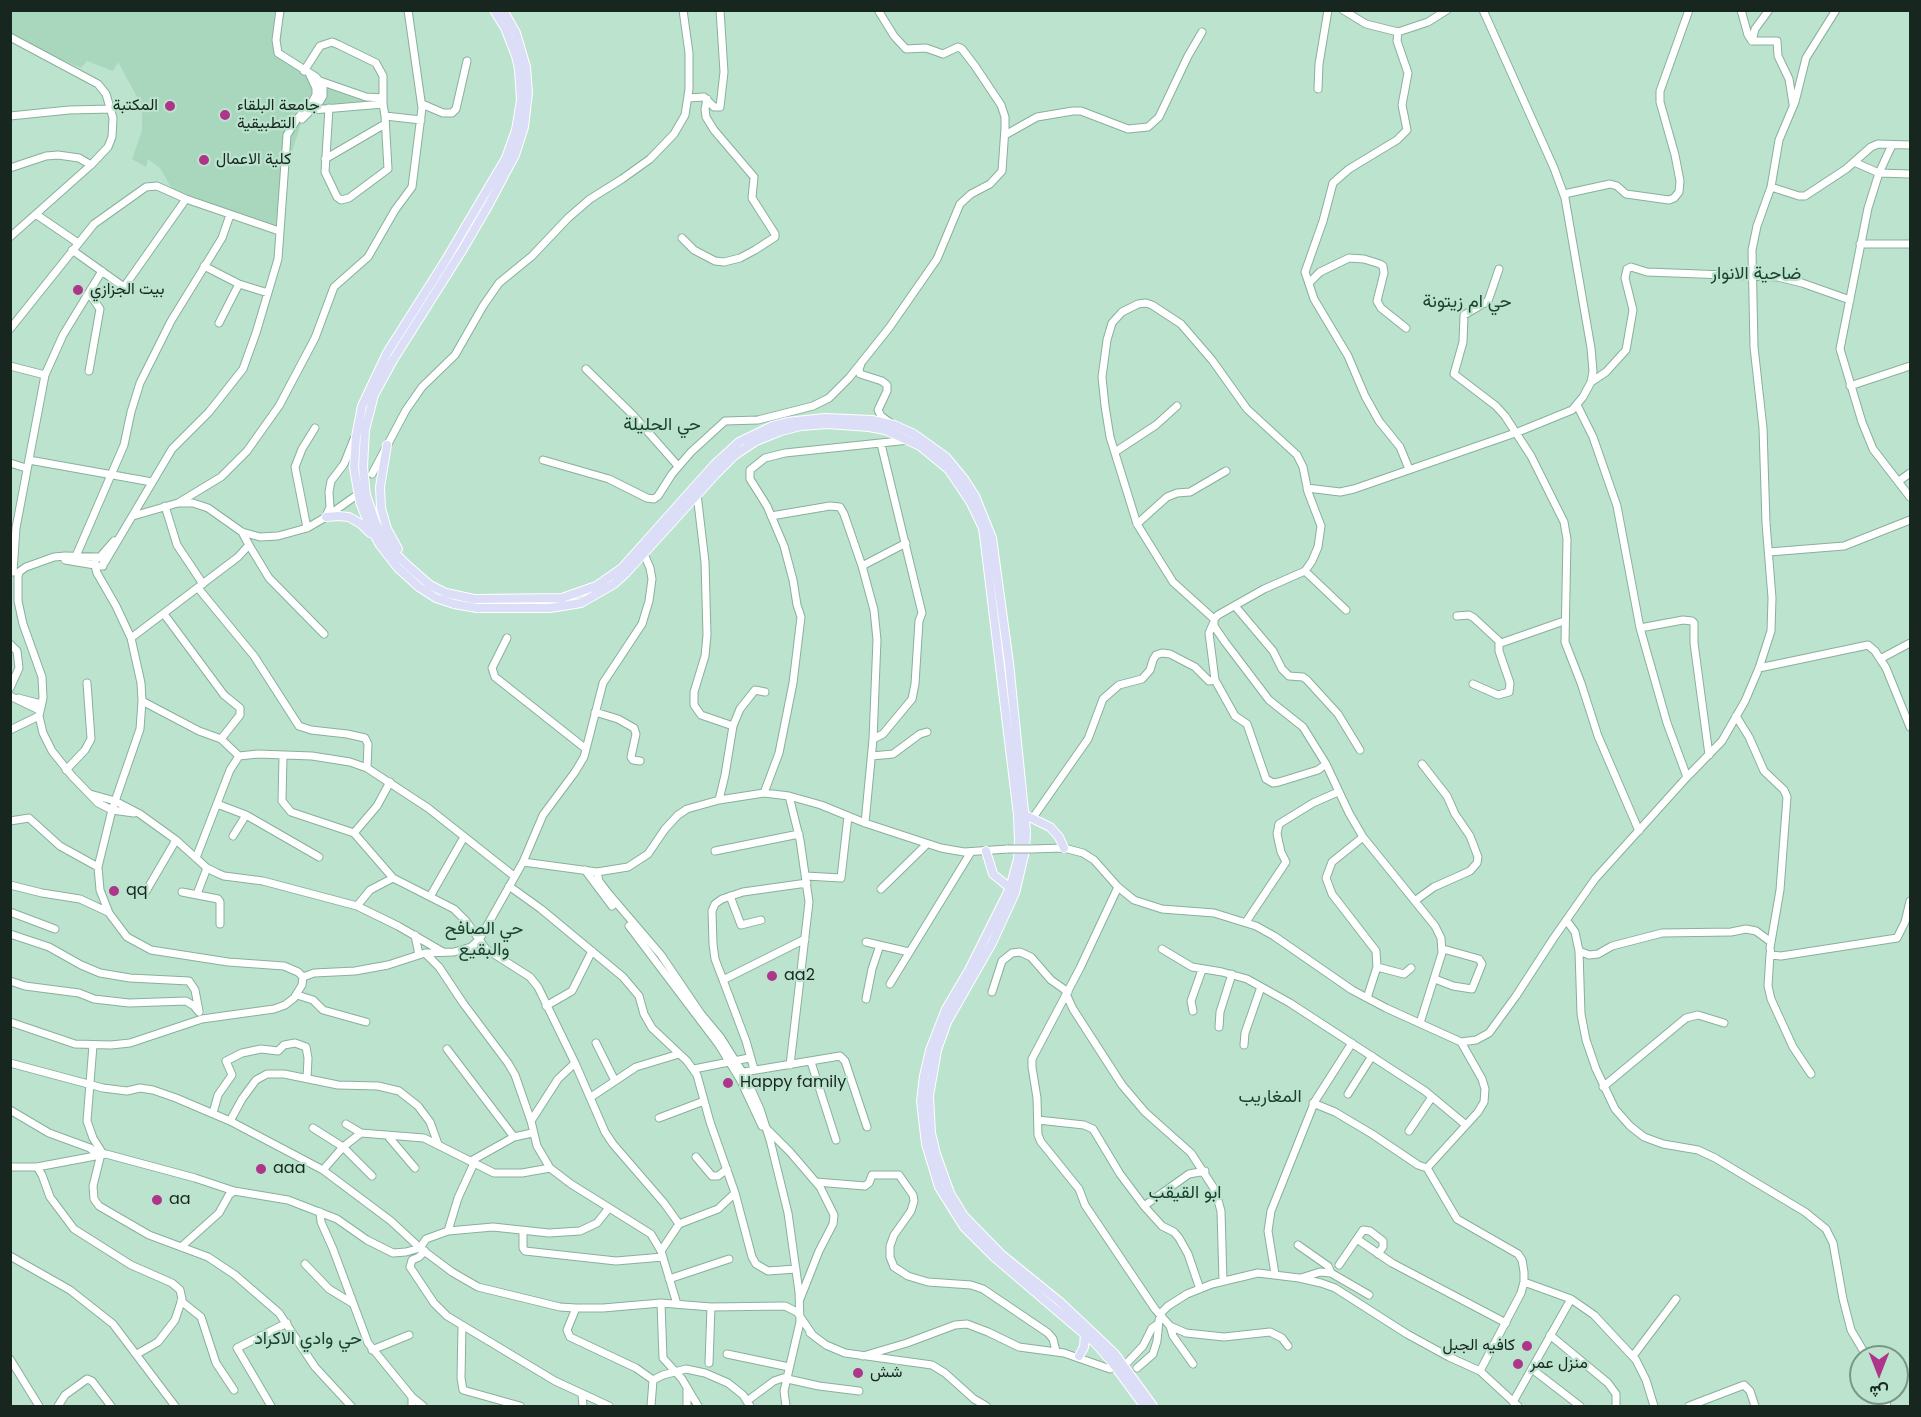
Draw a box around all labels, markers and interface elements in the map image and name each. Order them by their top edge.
place label: المكتبة [113,96,158,116]
place label: جامعة البلقاء التطبيقية [237,96,320,134]
marker: المكتبة [163,99,177,113]
marker: جامعة البلقاء التطبيقية [218,108,232,122]
place label: كلية الاعمال [216,150,291,170]
marker: كلية الاعمال [197,153,211,167]
district label: ضاحية الانوار [1711,263,1801,285]
place label: بيت الجزازي [90,280,164,300]
marker: بيت الجزازي [71,283,85,297]
district label: حي ام زيتونة [1423,291,1511,313]
district label: حي الحليلة [623,414,701,436]
place label: qq [126,881,148,901]
marker: qq [107,884,121,898]
district label: حي الصافح والبقيع [445,918,523,960]
place label: aa2 [784,966,815,986]
marker: aa2 [765,969,779,983]
place label: Happy family [740,1073,846,1093]
marker: Happy family [721,1076,735,1090]
district label: المغاريب [1238,1086,1302,1108]
place label: aaa [273,1159,305,1179]
marker: aaa [254,1162,268,1176]
district label: ابو القيقب [1149,1182,1221,1204]
place label: aa [169,1190,191,1210]
marker: aa [150,1193,164,1207]
district label: حي وادي الاكراد [254,1328,362,1350]
place label: كافيه الجبل [1443,1336,1515,1356]
marker: كافيه الجبل [1520,1339,1534,1353]
north arrow [1849,1345,1909,1405]
place label: منزل عمر [1530,1354,1588,1374]
marker: منزل عمر [1511,1357,1525,1371]
place label: شش [870,1363,902,1383]
marker: شش [851,1366,865,1380]
text: ش [1869,1380,1889,1403]

